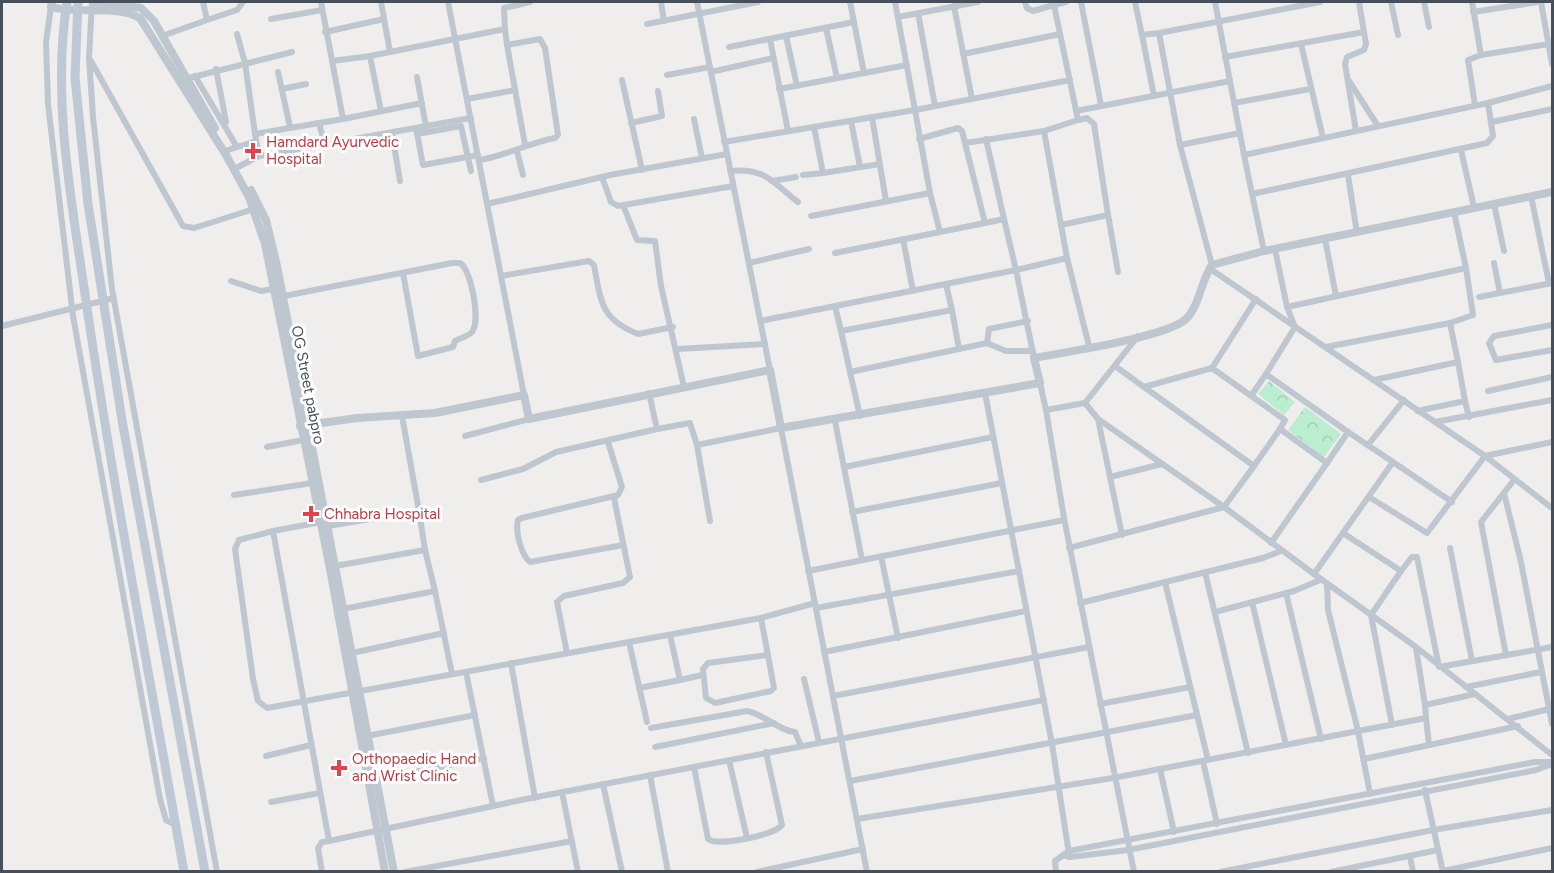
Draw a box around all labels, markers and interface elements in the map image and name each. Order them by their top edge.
place label: Hamdard Ayurvedic Hospital [266,133,399,168]
marker: Hamdard Ayurvedic Hospital [244,142,262,160]
street label: OG Street pabpro [288,324,328,446]
marker: Chhabra Hospital [302,505,320,523]
place label: Chhabra Hospital [324,505,440,523]
place label: Orthopaedic Hand and Wrist Clinic [352,750,476,785]
marker: Orthopaedic Hand and Wrist Clinic [330,759,348,777]

